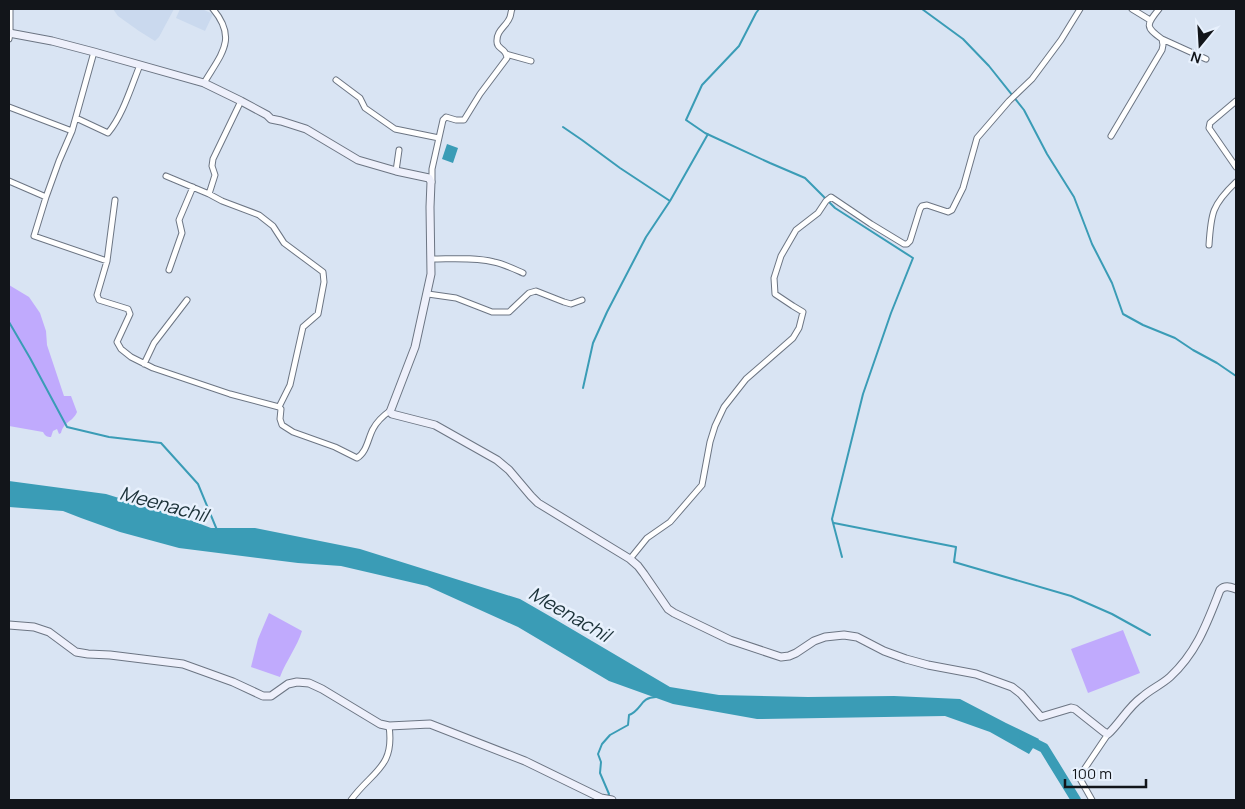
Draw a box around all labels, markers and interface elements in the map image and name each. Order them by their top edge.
north arrow [1175,20,1225,70]
text: N [1188,47,1204,68]
water label: Meenachil [117,480,214,529]
water label: Meenachil [524,580,618,649]
scale bar [1065,756,1146,788]
text: 100 m [1072,763,1112,784]

